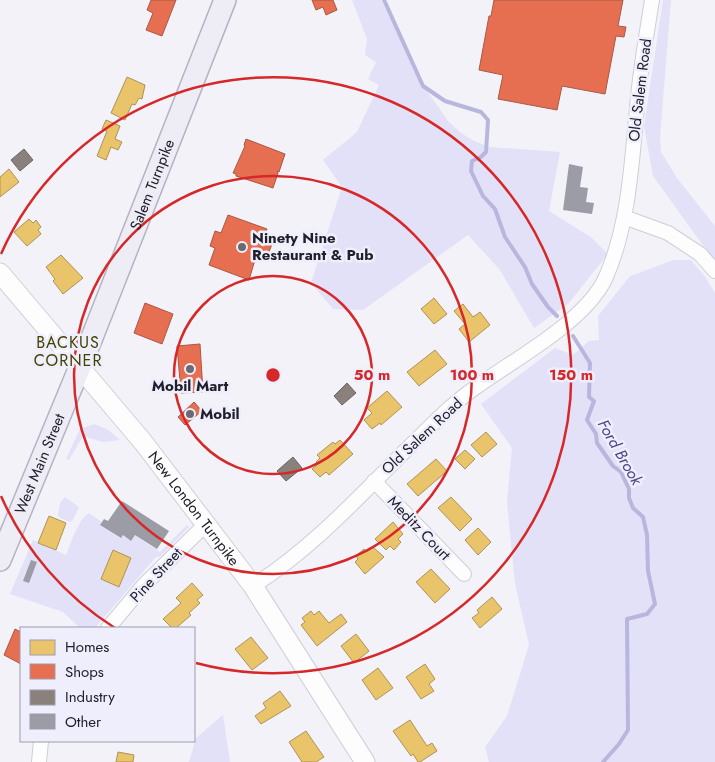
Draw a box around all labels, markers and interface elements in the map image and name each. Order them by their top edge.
street label: Old Salem Road [623,37,657,143]
street label: Salem Turnpike [124,136,180,233]
place label: Ninety Nine Restaurant & Pub [252,227,373,266]
marker: Ninety Nine Restaurant & Pub [236,241,248,253]
district label: BACKUS CORNER [34,331,102,372]
marker: Mobil Mart [184,363,196,375]
text: 50 m [354,364,390,386]
text: 100 m [450,364,494,386]
text: 150 m [549,364,593,386]
centre of rings [264,366,282,384]
place label: Mobil Mart [152,375,229,397]
street label: Old Salem Road [377,393,467,479]
place label: Mobil [200,403,240,425]
marker: Mobil [184,408,196,420]
street label: West Main Street [9,410,71,518]
water label: Ford Brook [592,415,649,490]
street label: New London Turnpike [143,446,245,571]
street label: Meditz Court [382,491,456,566]
street label: Pine Street [125,542,188,607]
legend [20,627,195,742]
text: Homes [65,636,109,658]
text: Shops [65,661,104,683]
text: Industry [65,686,115,708]
text: Other [65,711,102,733]

